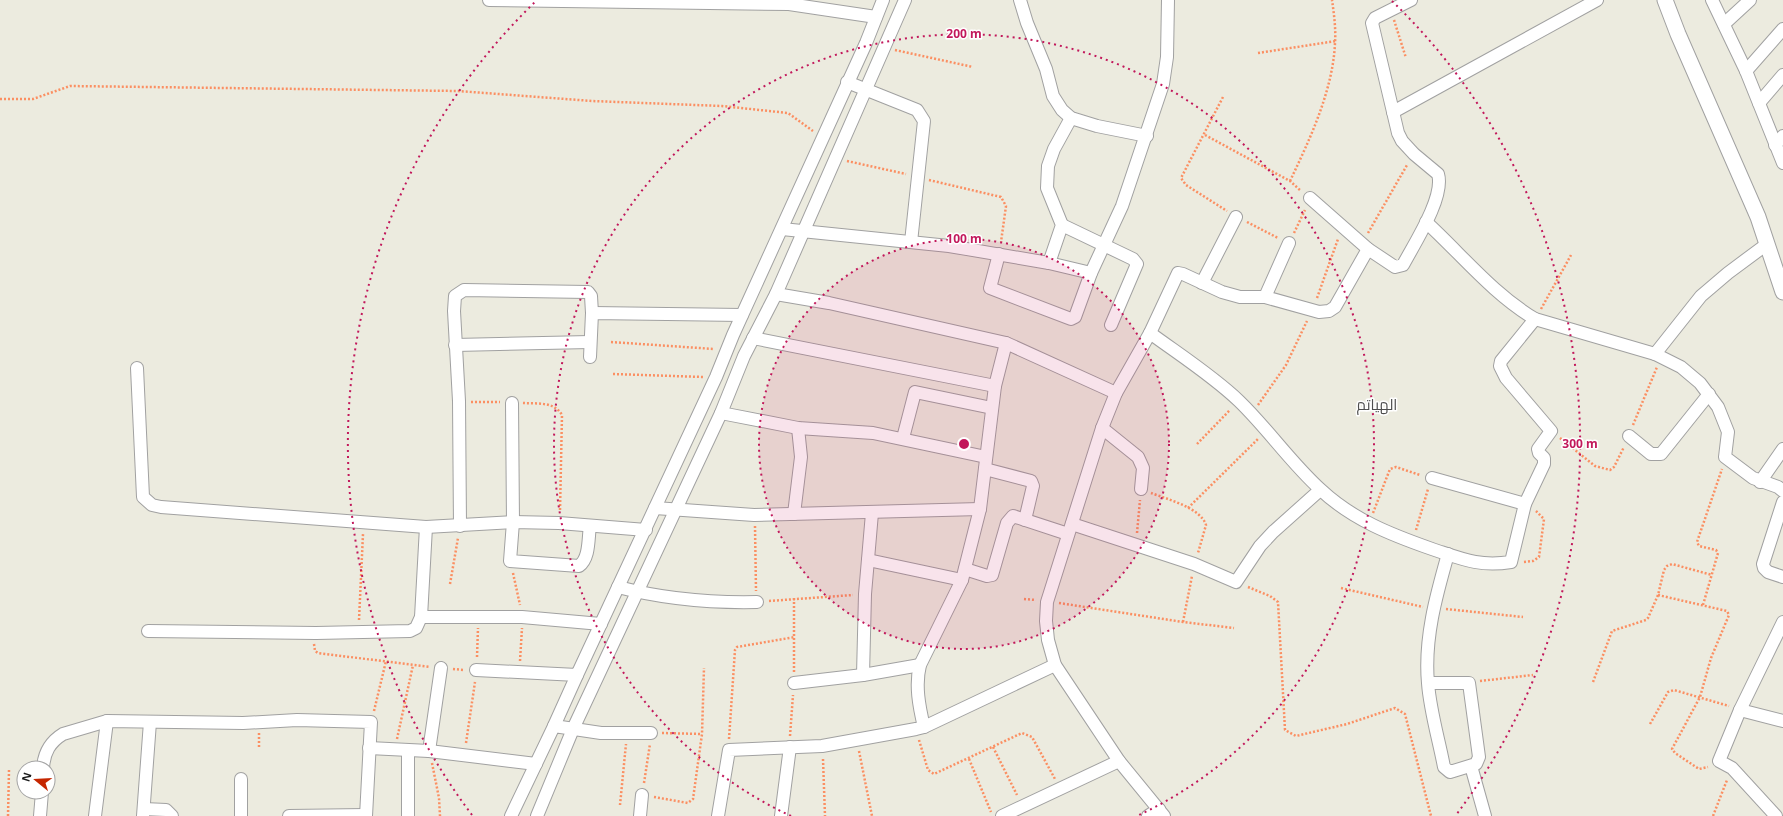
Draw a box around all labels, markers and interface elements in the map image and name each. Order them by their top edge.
text: 200 m [946,25,982,42]
text: 100 m [946,230,982,247]
district label: الهياتم [1357,394,1397,415]
text: 300 m [1562,435,1598,452]
centre of rings [957,437,971,451]
north arrow [16,760,56,800]
text: N [17,770,35,783]

